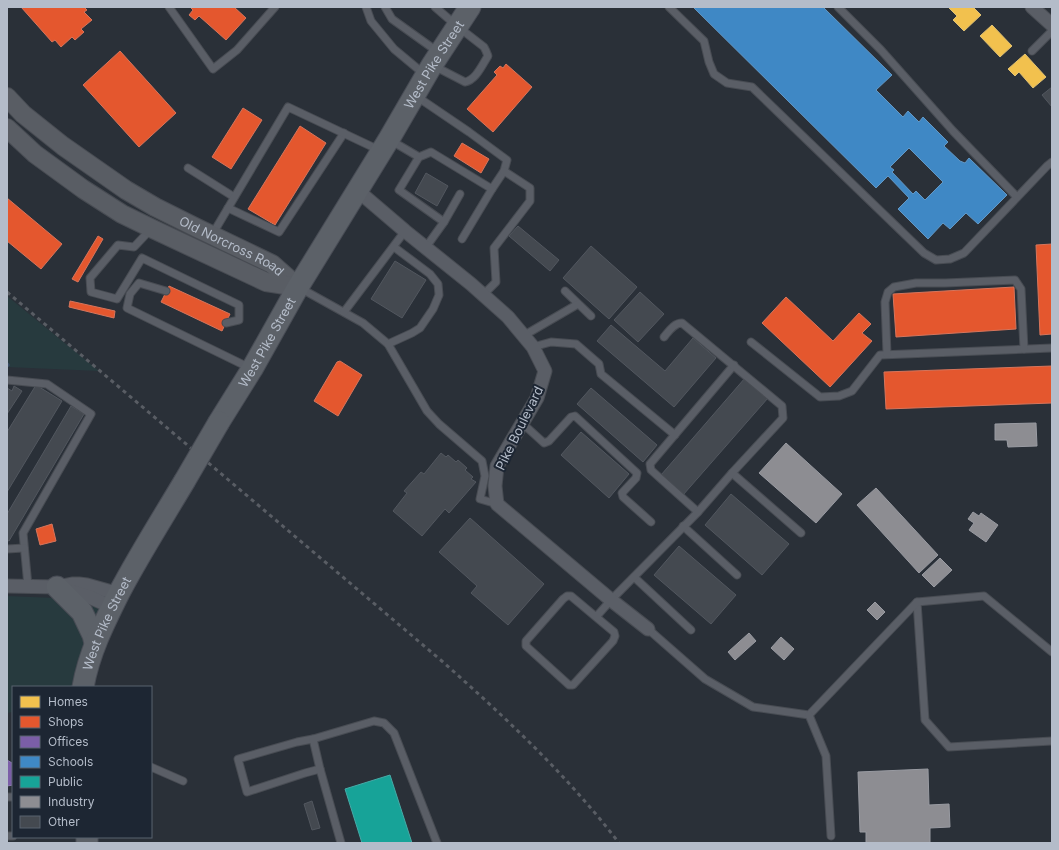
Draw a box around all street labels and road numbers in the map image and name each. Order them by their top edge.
street label: West Pike Street [400,17,467,112]
street label: Old Norcross Road [177,212,288,279]
street label: West Pike Street [235,294,299,390]
street label: Pike Boulevard [492,384,546,472]
street label: West Pike Street [79,574,134,672]

